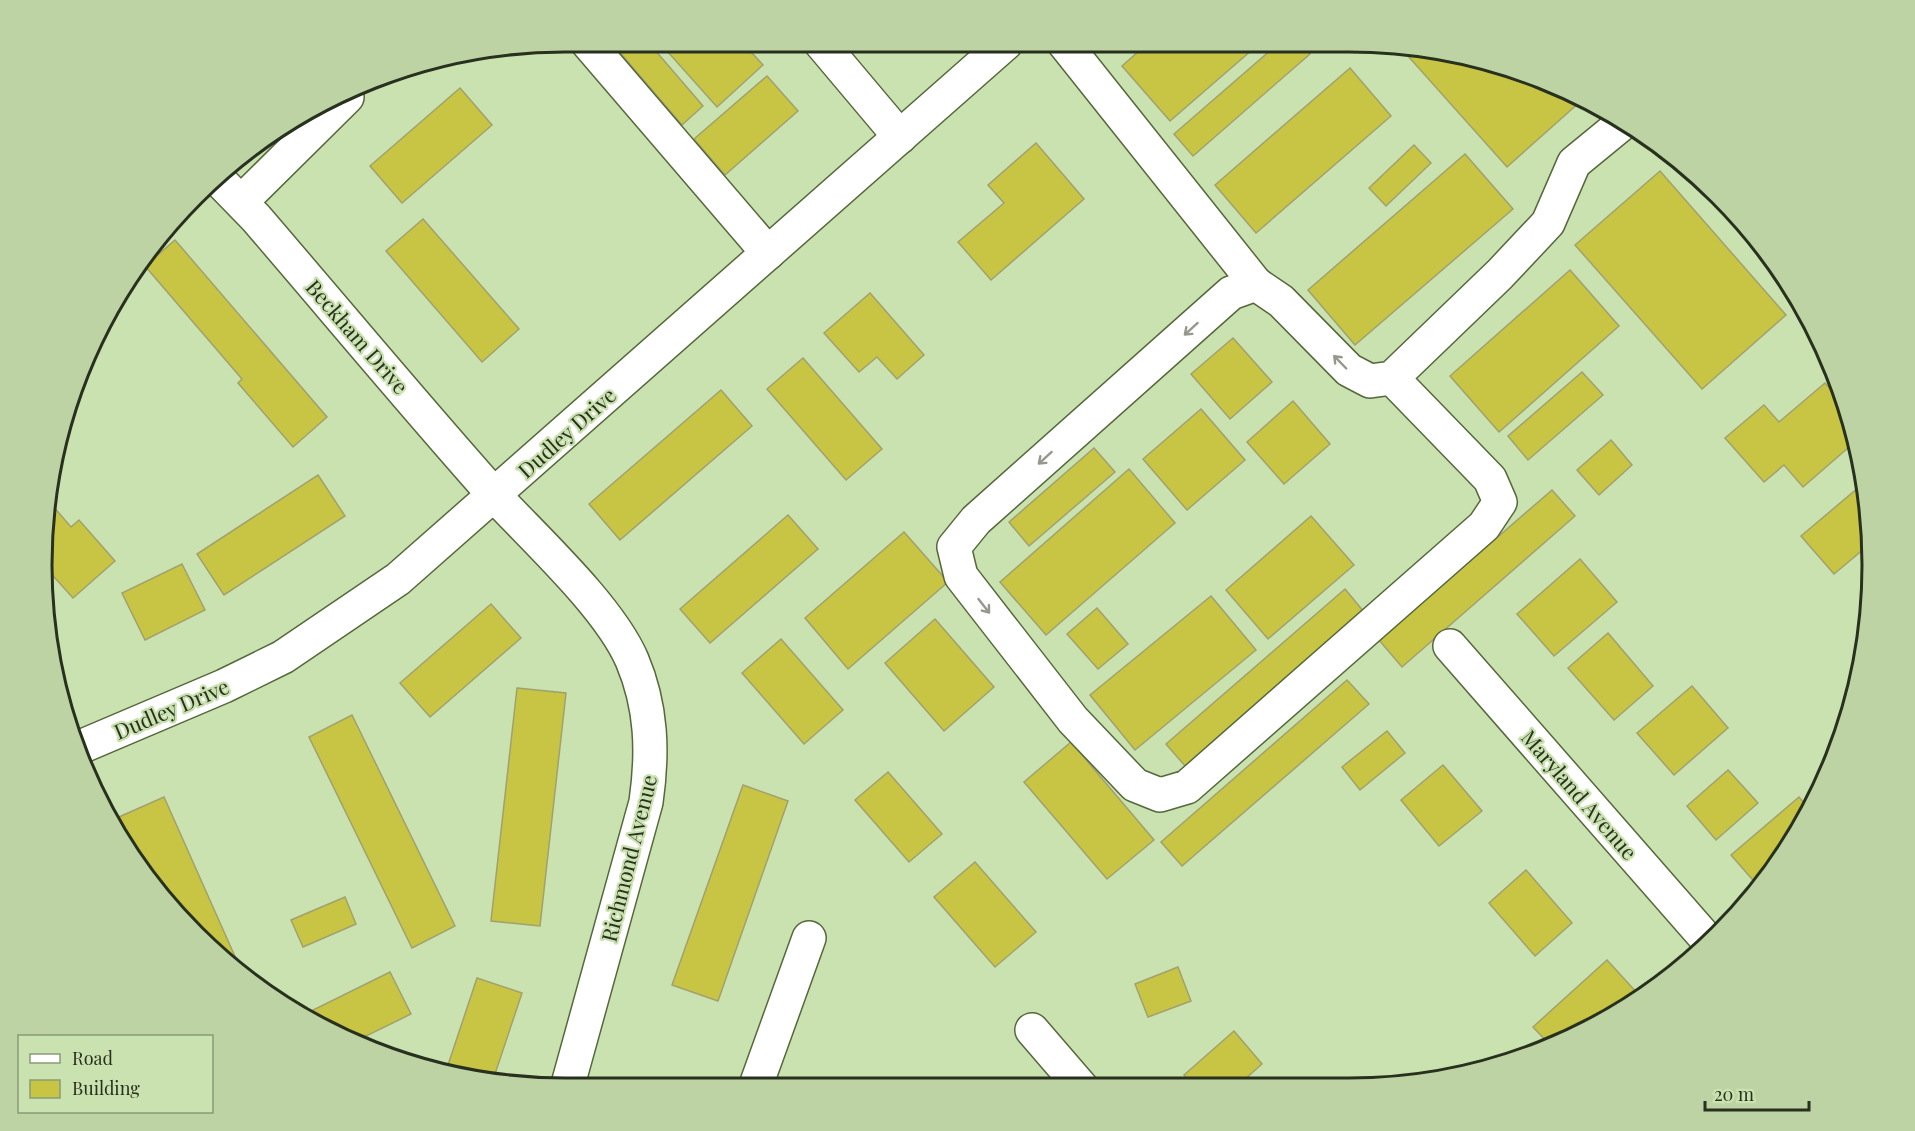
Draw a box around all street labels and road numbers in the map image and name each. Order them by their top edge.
street label: Beckham Drive [301,273,415,399]
street label: Dudley Drive [511,381,621,483]
street label: Dudley Drive [109,671,233,745]
street label: Maryland Avenue [1516,723,1644,865]
street label: Richmond Avenue [594,772,662,944]

